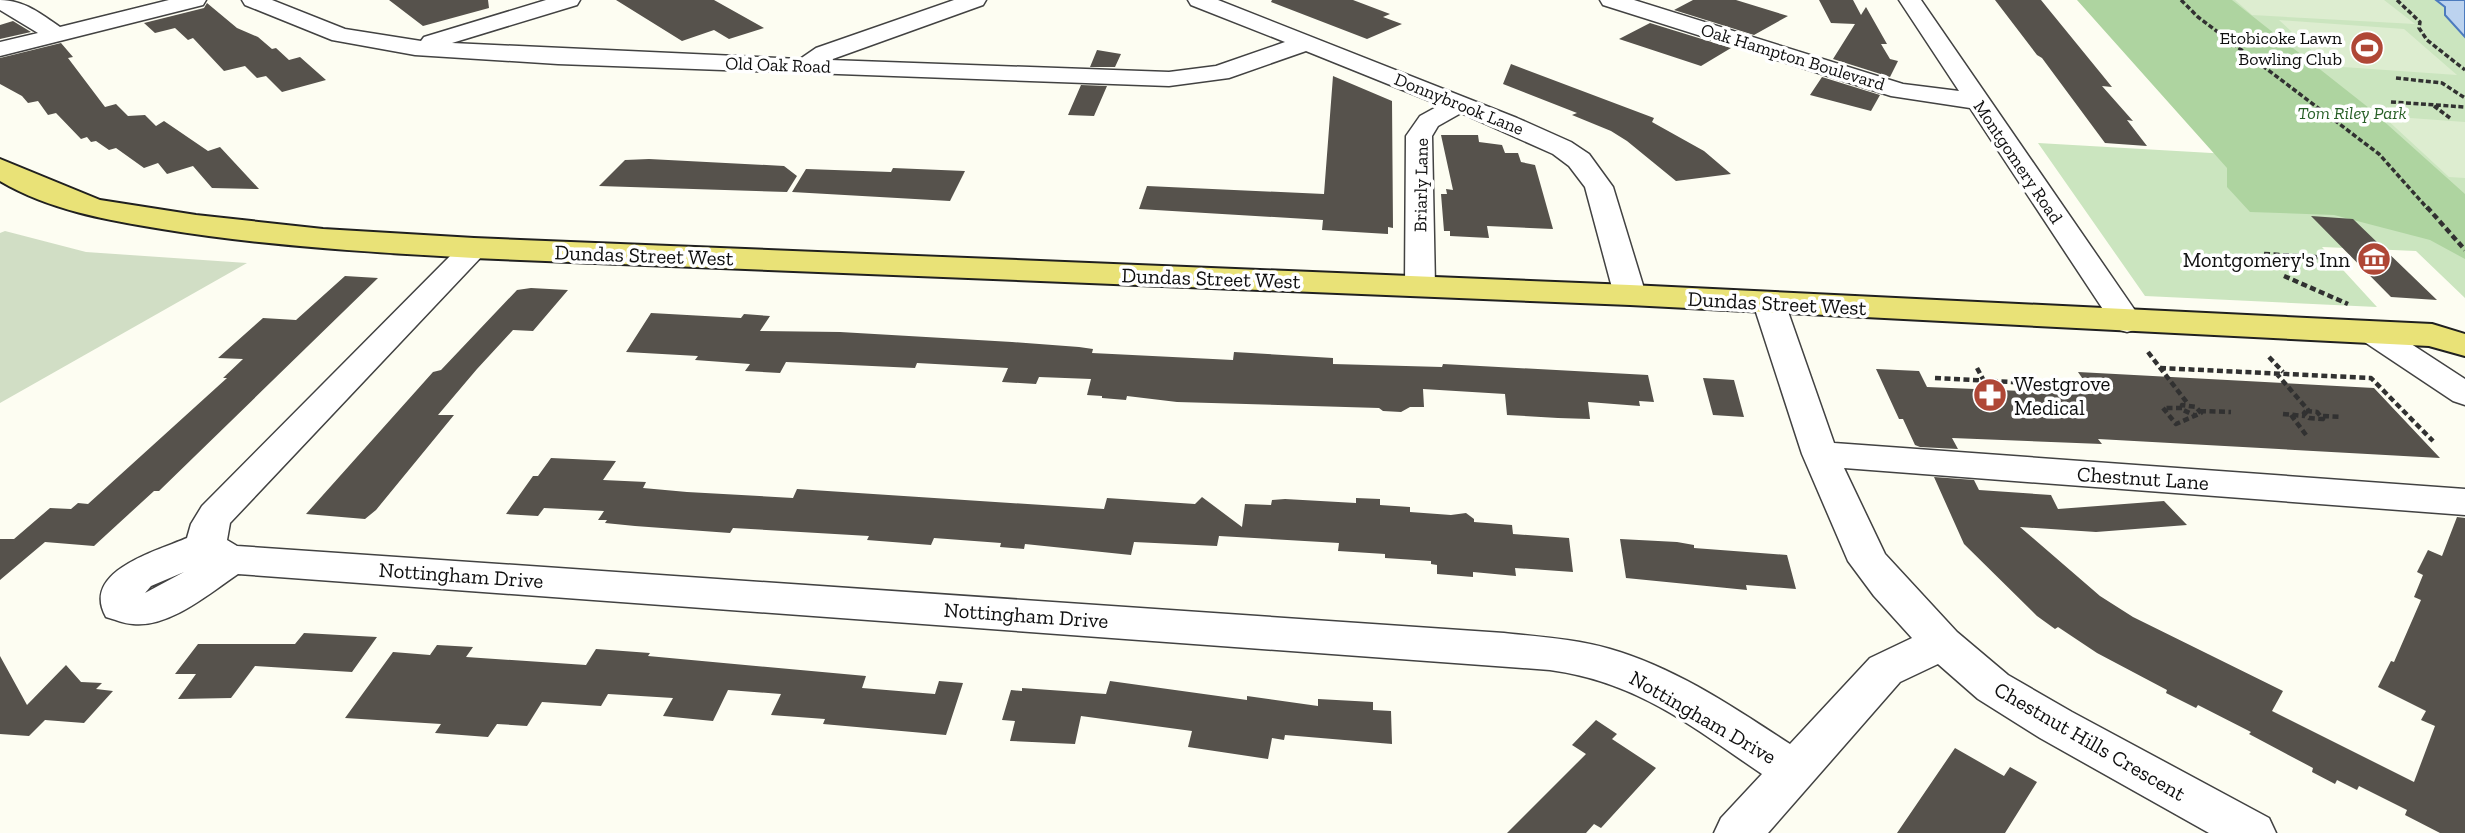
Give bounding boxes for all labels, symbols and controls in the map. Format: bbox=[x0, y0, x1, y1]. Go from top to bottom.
street label: Oak Hampton Boulevard bbox=[1698, 18, 1888, 96]
place label: Etobicoke Lawn Bowling Club bbox=[2219, 27, 2343, 70]
sports icon: Etobicoke Lawn Bowling Club bbox=[2348, 29, 2386, 67]
street label: Old Oak Road bbox=[725, 52, 831, 78]
street label: Donnybrook Lane bbox=[1391, 68, 1527, 140]
street label: Montgomery Road bbox=[1969, 96, 2067, 228]
park label: Tom Riley Park bbox=[2297, 102, 2407, 124]
street label: Briarly Lane bbox=[1409, 138, 1433, 232]
street label: Dundas Street West bbox=[554, 239, 734, 271]
museum icon: Montgomery's Inn bbox=[2355, 240, 2393, 278]
place label: Montgomery's Inn bbox=[2183, 247, 2350, 272]
street label: Dundas Street West bbox=[1121, 262, 1301, 294]
street label: Dundas Street West bbox=[1687, 286, 1867, 320]
place label: Westgrove Medical bbox=[2014, 371, 2111, 420]
pharmacy icon: Westgrove Medical bbox=[1971, 376, 2009, 414]
street label: Chestnut Lane bbox=[2076, 461, 2210, 495]
street label: Nottingham Drive bbox=[378, 557, 544, 593]
street label: Nottingham Drive bbox=[943, 597, 1109, 633]
street label: Nottingham Drive bbox=[1625, 665, 1781, 769]
street label: Chestnut Hills Crescent bbox=[1990, 676, 2190, 806]

